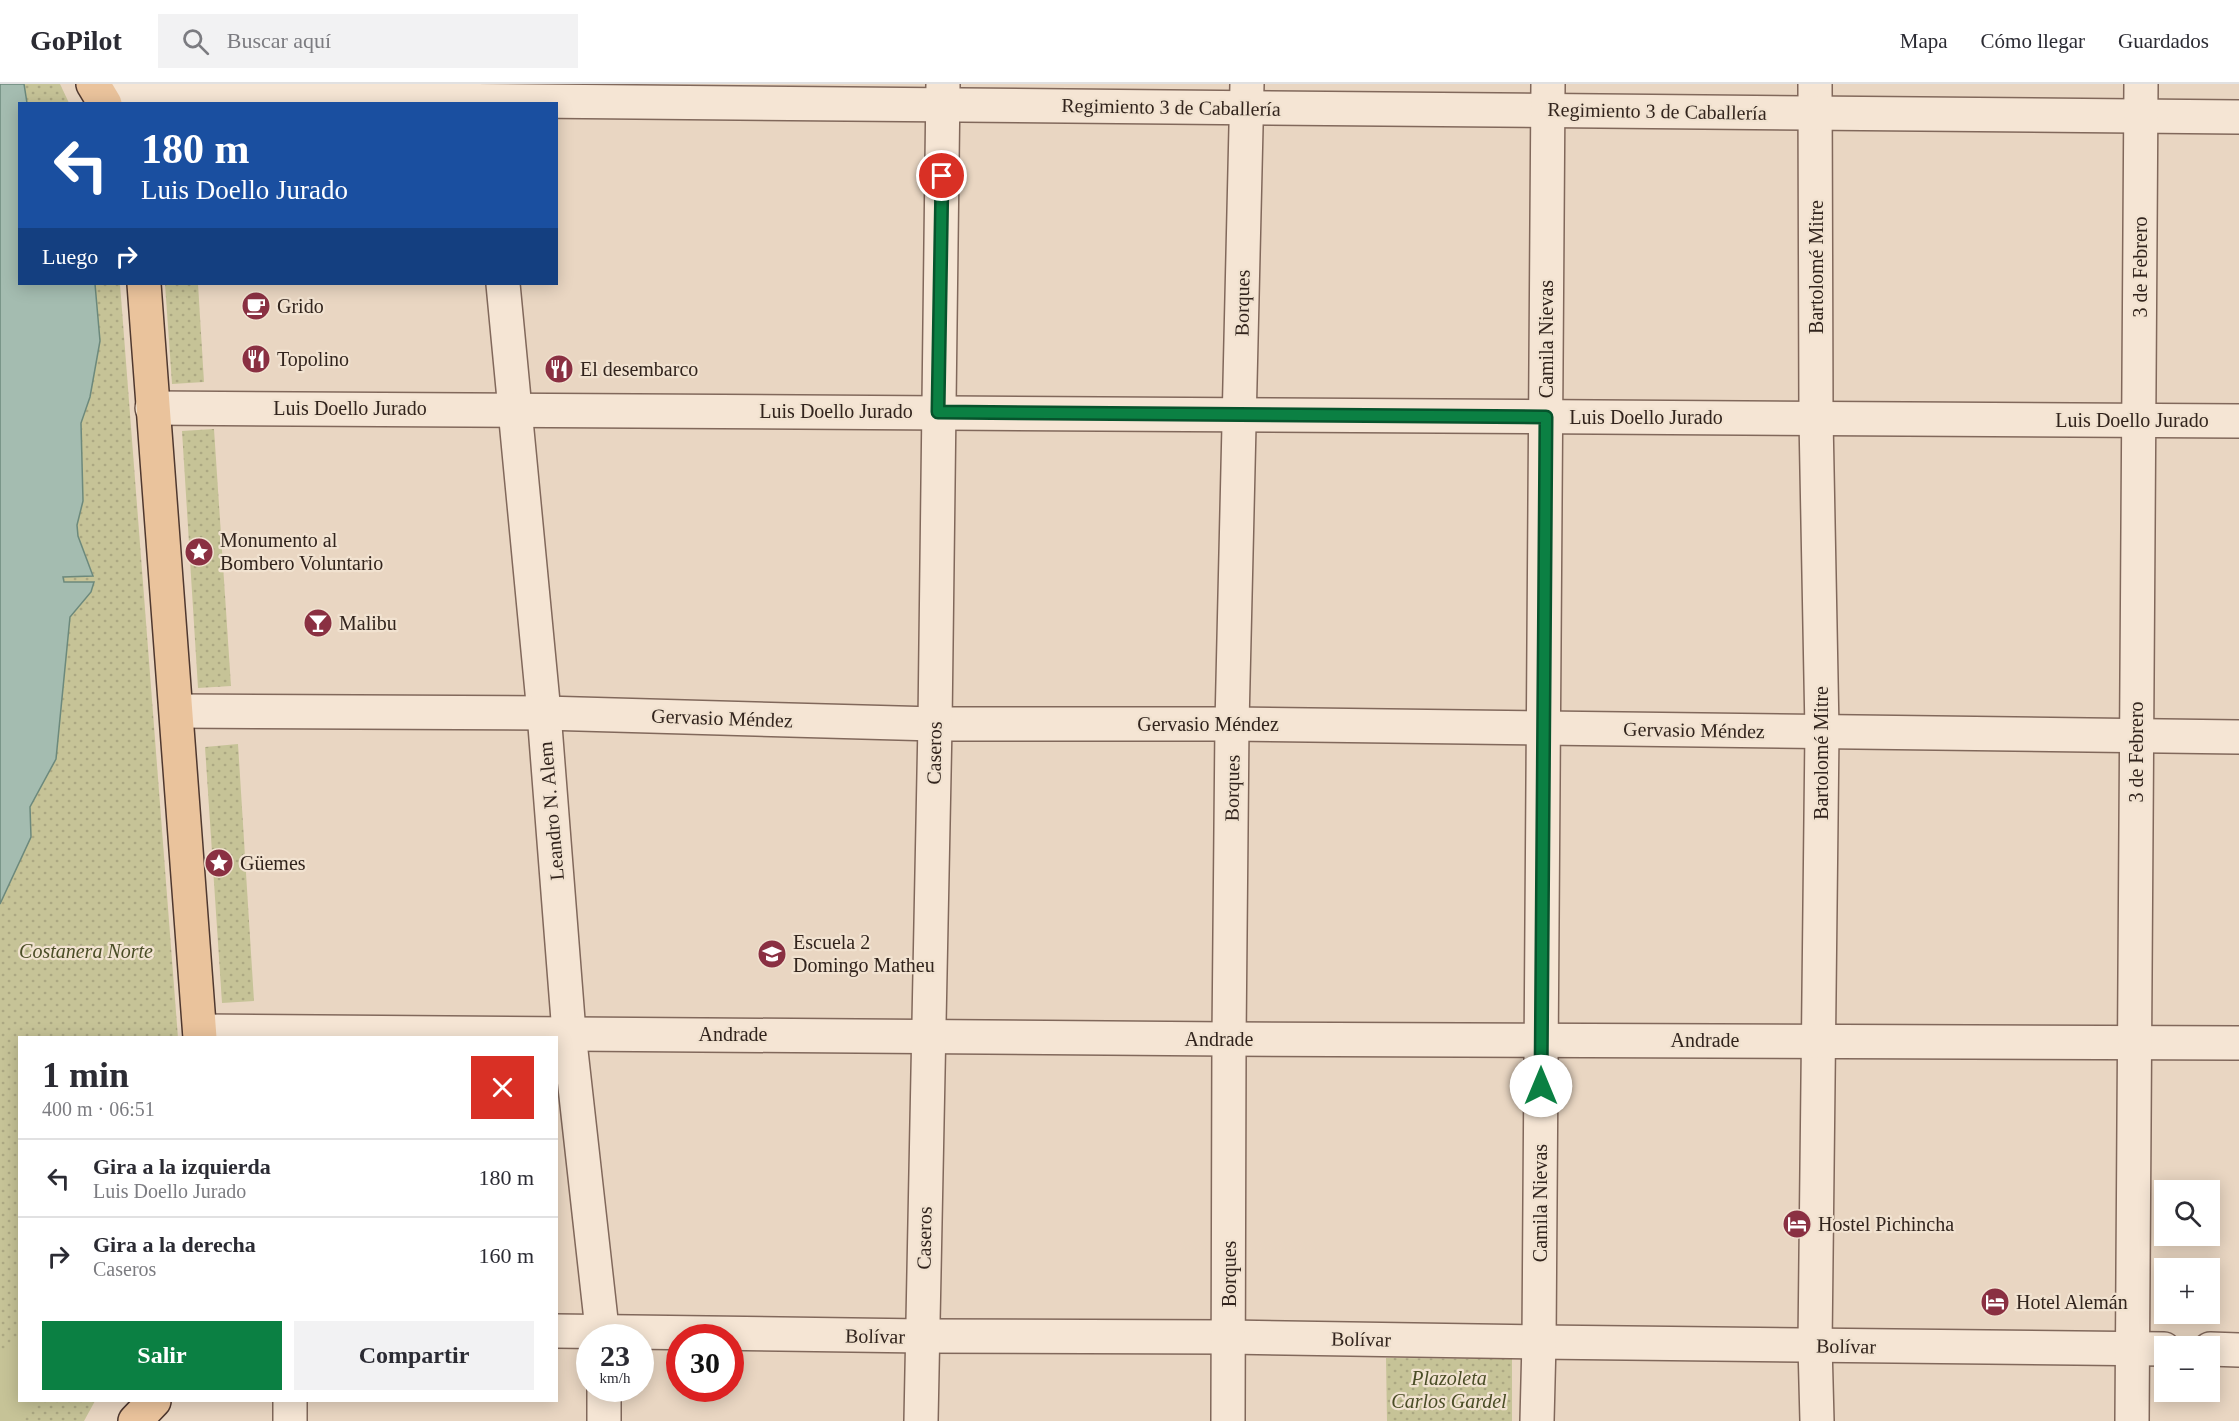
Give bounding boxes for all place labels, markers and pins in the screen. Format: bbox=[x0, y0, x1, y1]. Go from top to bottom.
pin bbox=[916, 150, 967, 201]
cafe icon: Grido bbox=[240, 290, 272, 322]
place label: Grido bbox=[277, 295, 324, 317]
restaurant icon: Topolino bbox=[240, 343, 272, 375]
place label: Topolino bbox=[277, 348, 349, 371]
restaurant icon: El desembarco bbox=[543, 353, 575, 385]
place label: El desembarco bbox=[580, 358, 698, 380]
place label: Monumento al Bombero Voluntario bbox=[220, 529, 383, 574]
place icon: Monumento al Bombero Voluntario bbox=[183, 536, 215, 568]
bar icon: Malibu bbox=[302, 607, 334, 639]
place label: Malibu bbox=[339, 612, 397, 634]
place icon: Güemes bbox=[203, 847, 235, 879]
place label: Güemes bbox=[240, 852, 306, 874]
place label: Escuela 2 Domingo Matheu bbox=[793, 931, 935, 977]
school or university icon: Escuela 2 Domingo Matheu bbox=[756, 938, 788, 970]
hotel icon: Hostel Pichincha bbox=[1781, 1208, 1813, 1240]
place label: Hostel Pichincha bbox=[1818, 1213, 1954, 1235]
hotel icon: Hotel Alemán bbox=[1979, 1286, 2011, 1318]
place label: Hotel Alemán bbox=[2016, 1291, 2128, 1313]

